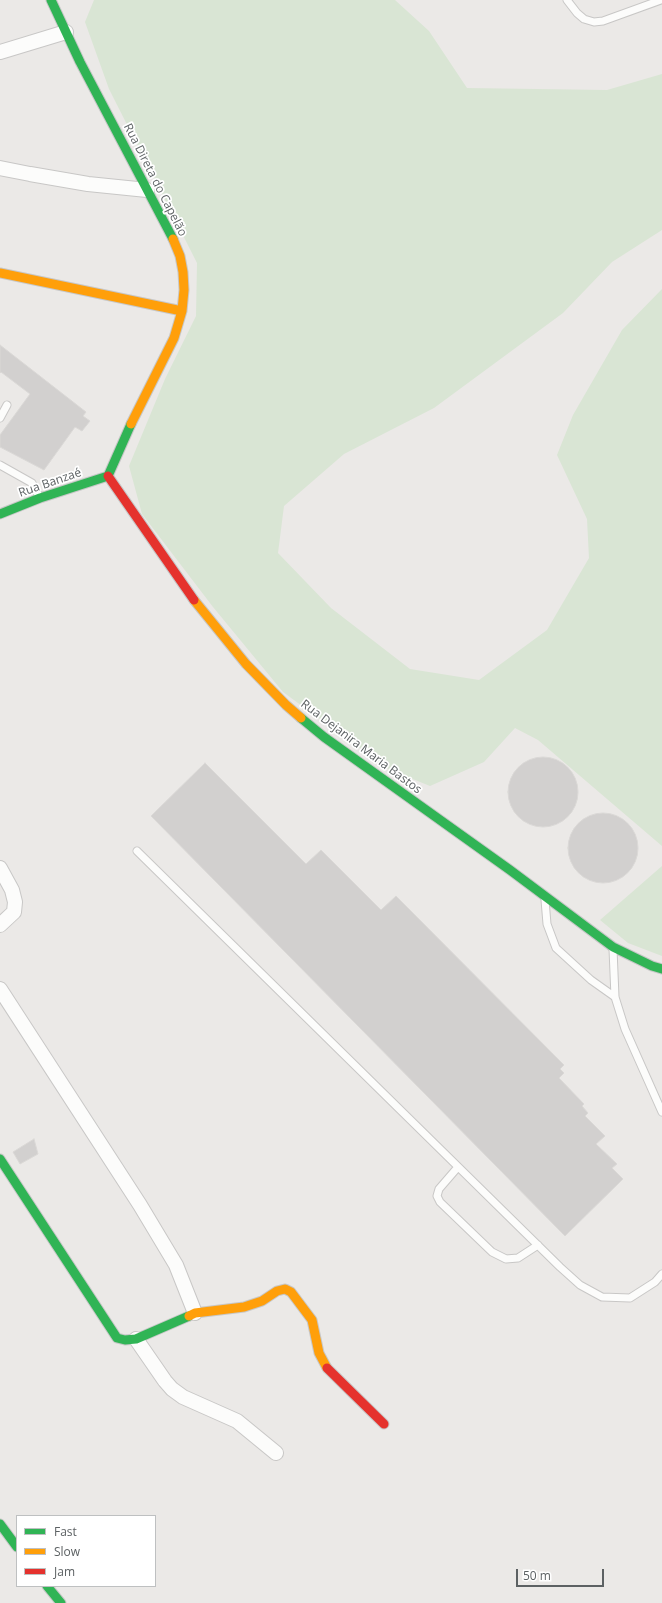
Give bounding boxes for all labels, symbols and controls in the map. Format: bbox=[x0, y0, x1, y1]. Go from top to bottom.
street label: Rua Direta do Capelão bbox=[120, 121, 190, 239]
street label: Rua Banzaé bbox=[17, 466, 83, 500]
street label: Rua Dejanira Maria Bastos bbox=[298, 697, 424, 797]
legend bbox=[16, 1515, 156, 1587]
text: Fast bbox=[54, 1523, 77, 1540]
text: Slow bbox=[54, 1543, 80, 1560]
scale bar bbox=[518, 1561, 606, 1587]
text: Jam bbox=[54, 1563, 75, 1580]
text: 50 m bbox=[523, 1567, 551, 1584]

